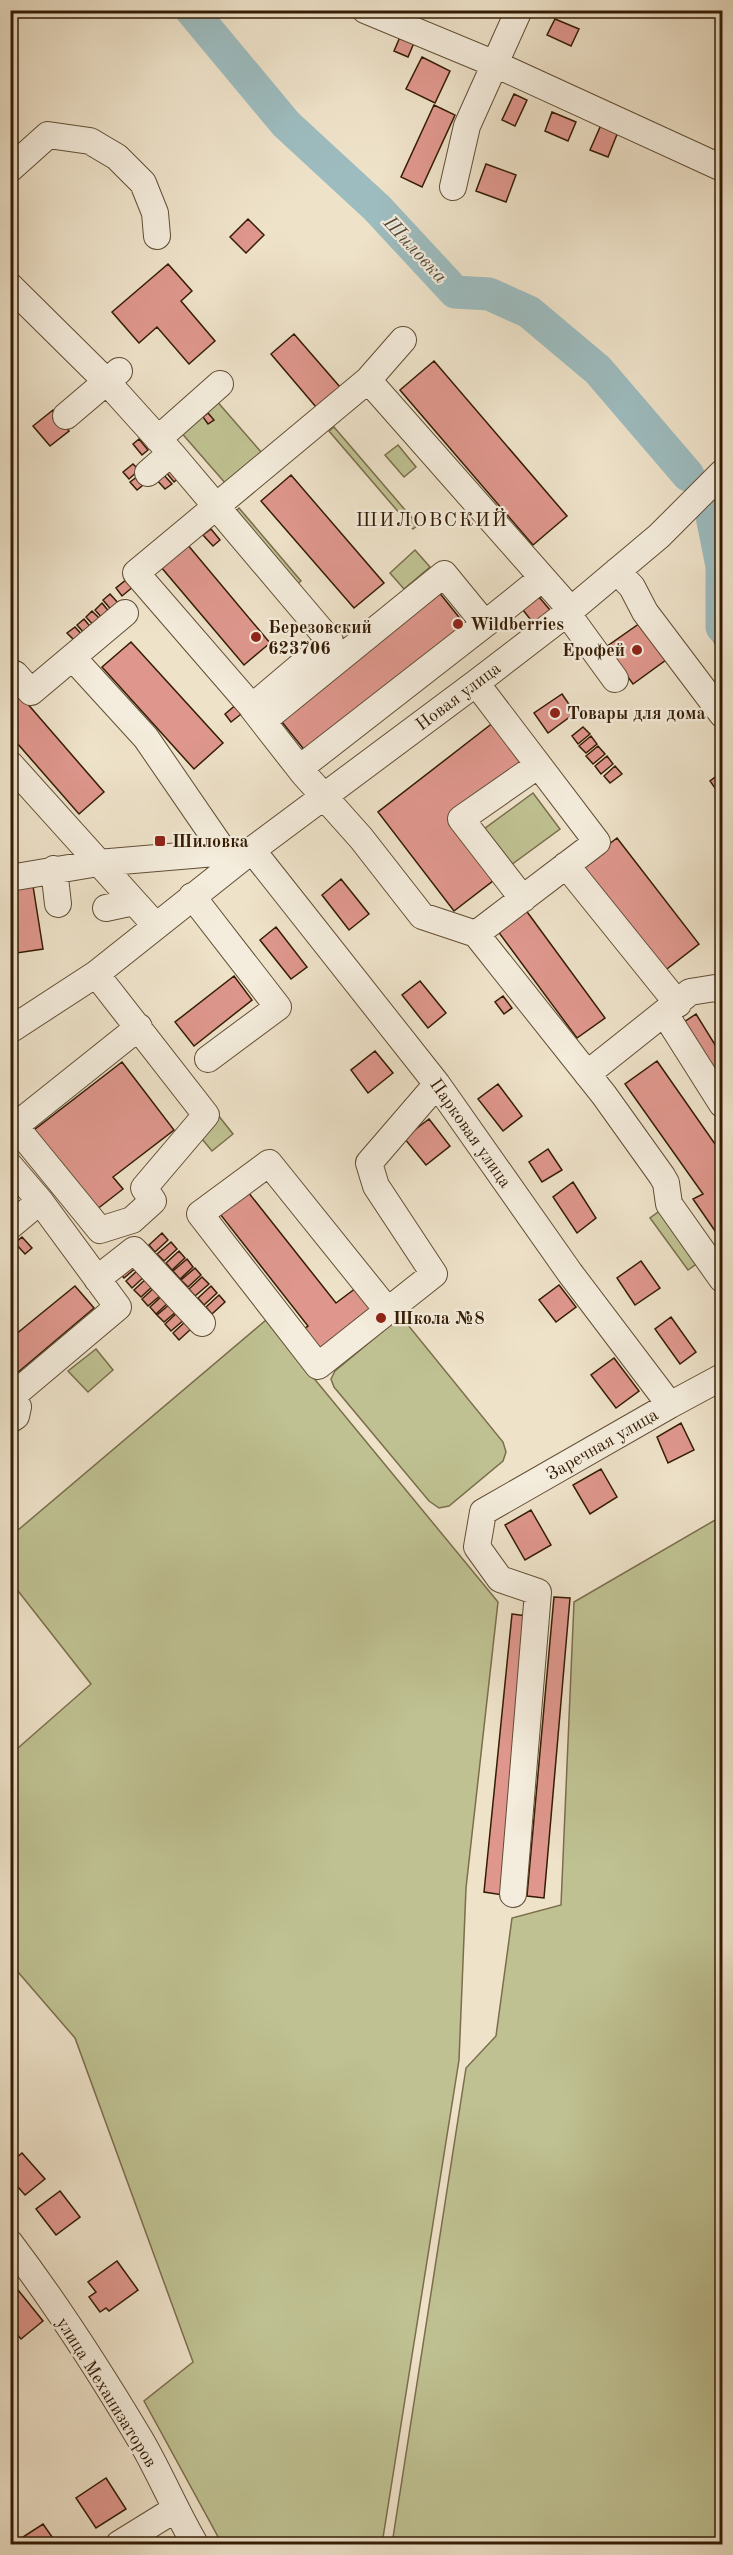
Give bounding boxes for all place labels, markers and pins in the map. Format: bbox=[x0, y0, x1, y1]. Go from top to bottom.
place label: Wildberries bbox=[470, 616, 564, 634]
marker: Wildberries bbox=[451, 617, 465, 631]
place label: Березовский 623706 bbox=[268, 619, 372, 658]
marker: Березовский 623706 bbox=[249, 630, 263, 644]
place label: Ерофей bbox=[562, 642, 625, 661]
marker: Ерофей bbox=[630, 643, 644, 657]
place label: Товары для дома bbox=[567, 705, 706, 723]
marker: Товары для дома bbox=[548, 706, 562, 720]
place label: Шиловка bbox=[172, 833, 249, 851]
marker: Шиловка bbox=[153, 834, 167, 848]
place label: Школа №8 bbox=[393, 1310, 485, 1328]
marker: Школа №8 bbox=[374, 1311, 388, 1325]

